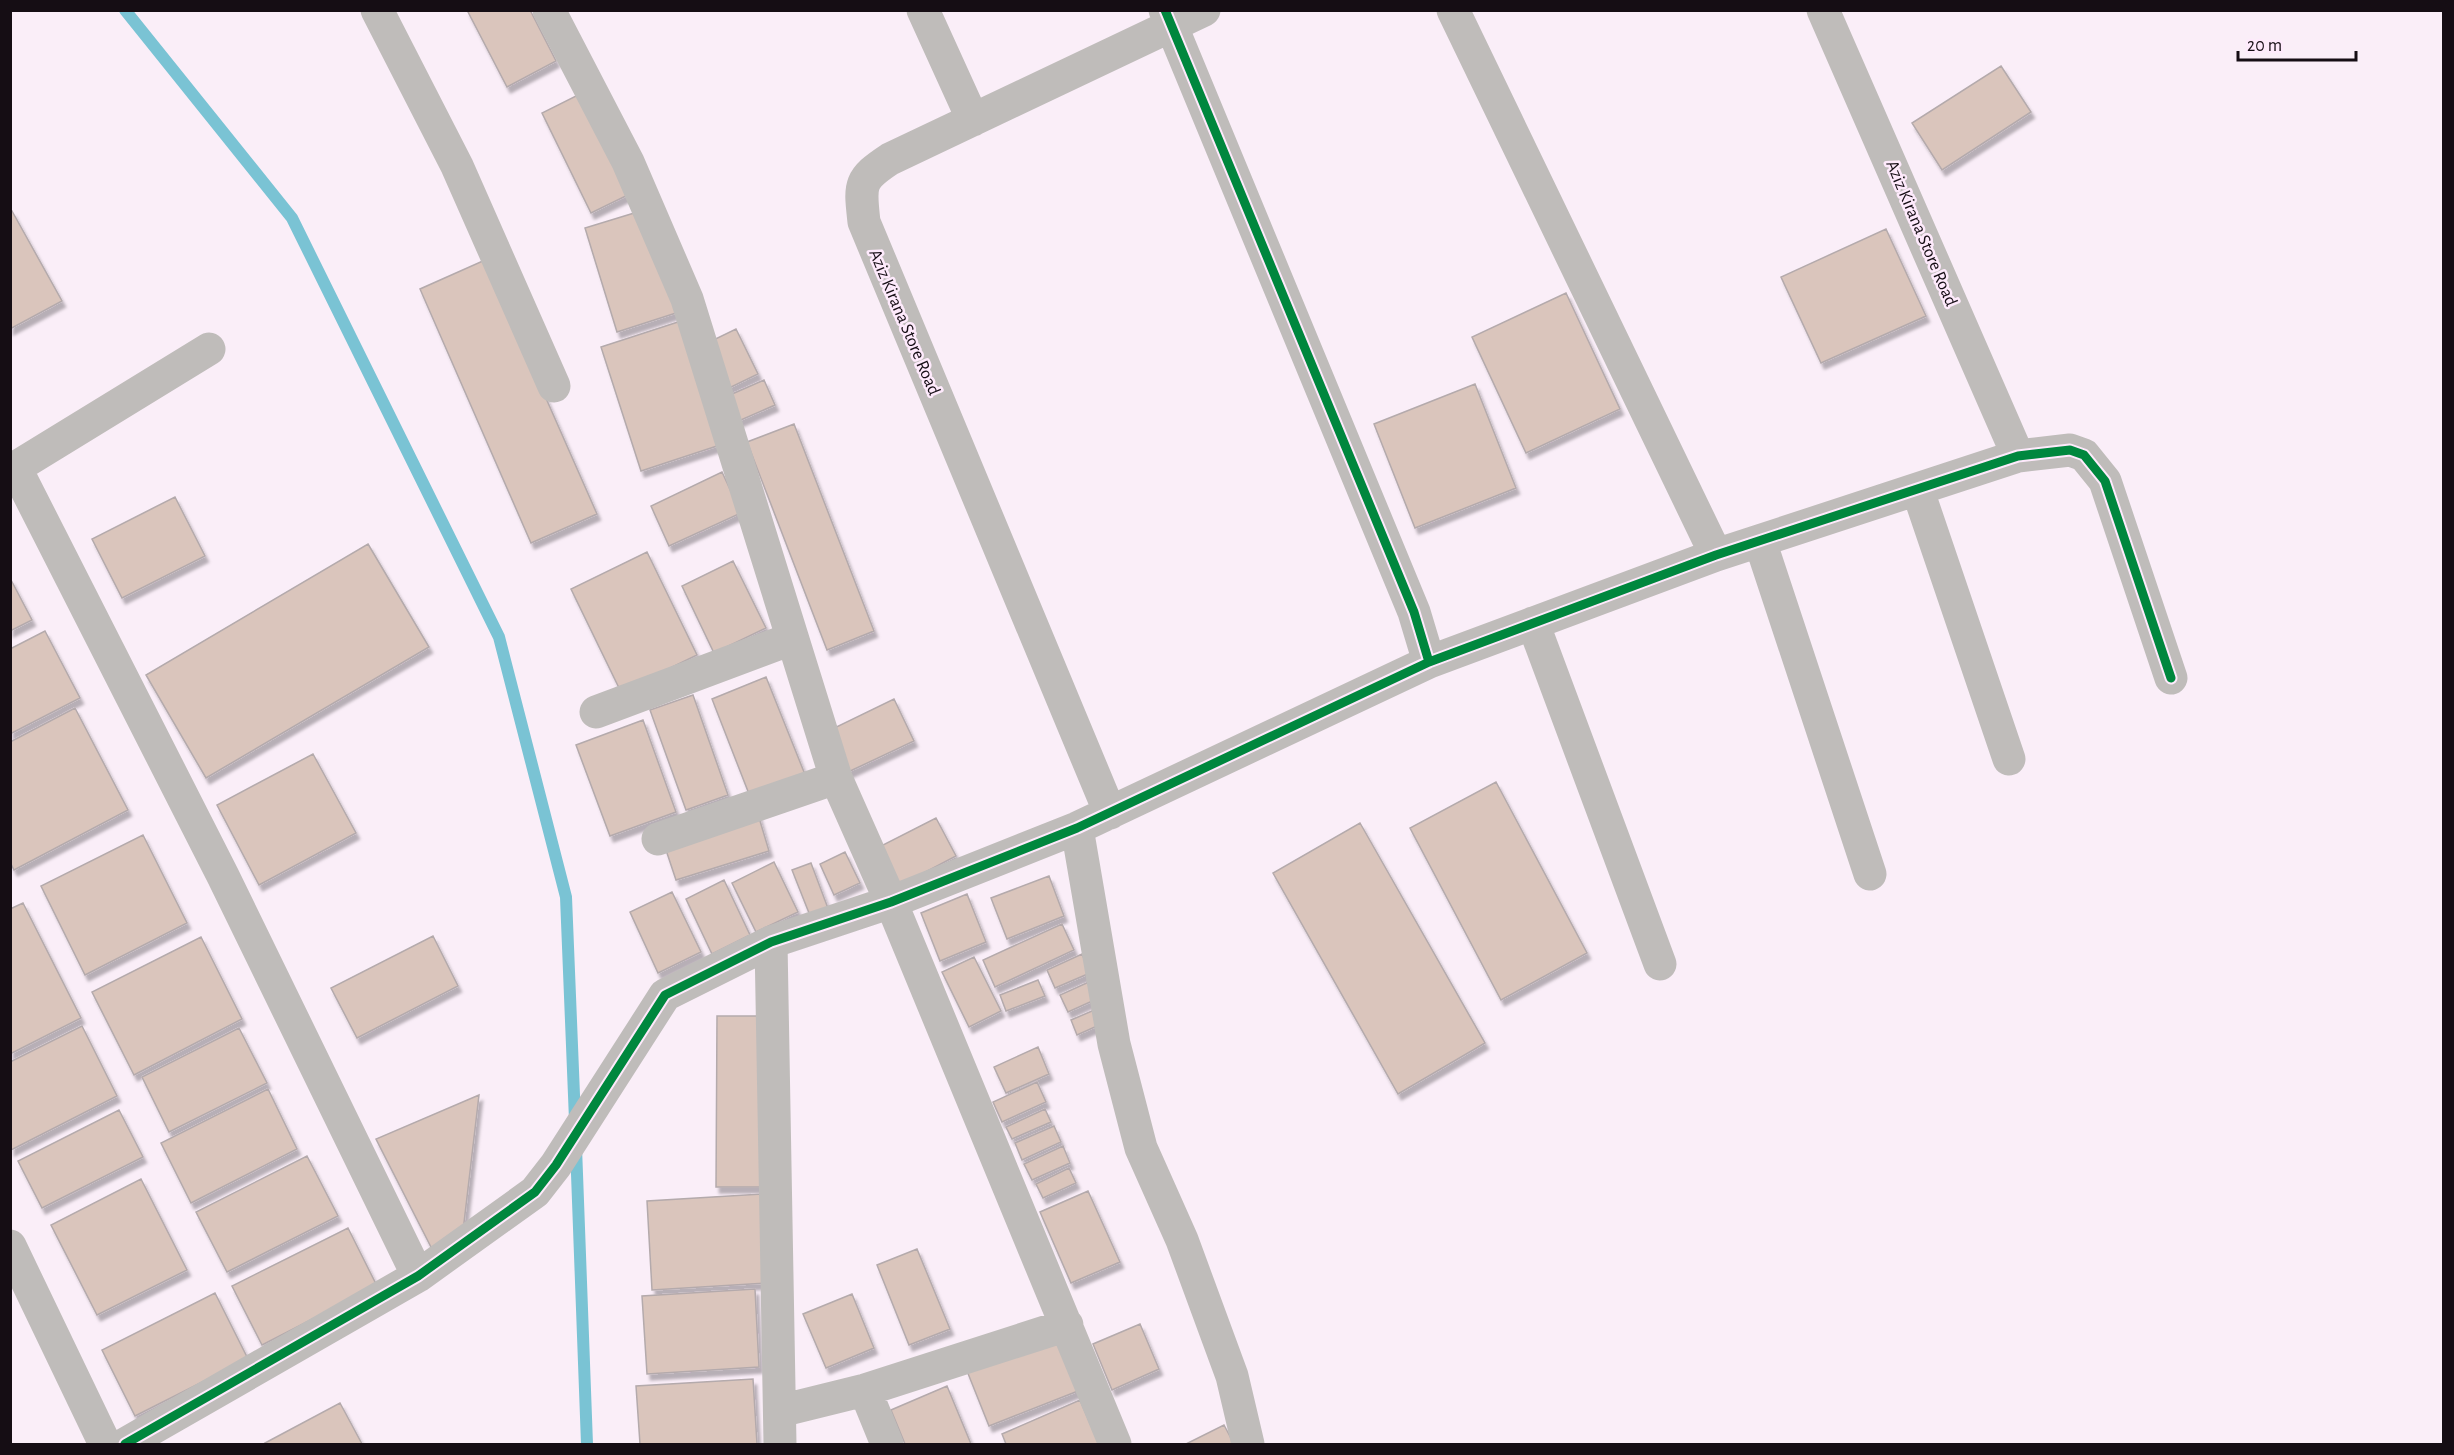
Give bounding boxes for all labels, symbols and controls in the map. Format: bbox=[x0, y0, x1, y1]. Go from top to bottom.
scale bar bbox=[2238, 24, 2356, 62]
text: 20 m bbox=[2247, 37, 2282, 55]
street label: Aziz Kirana Store Road bbox=[1882, 158, 1960, 309]
street label: Aziz Kirana Store Road bbox=[865, 247, 943, 398]

